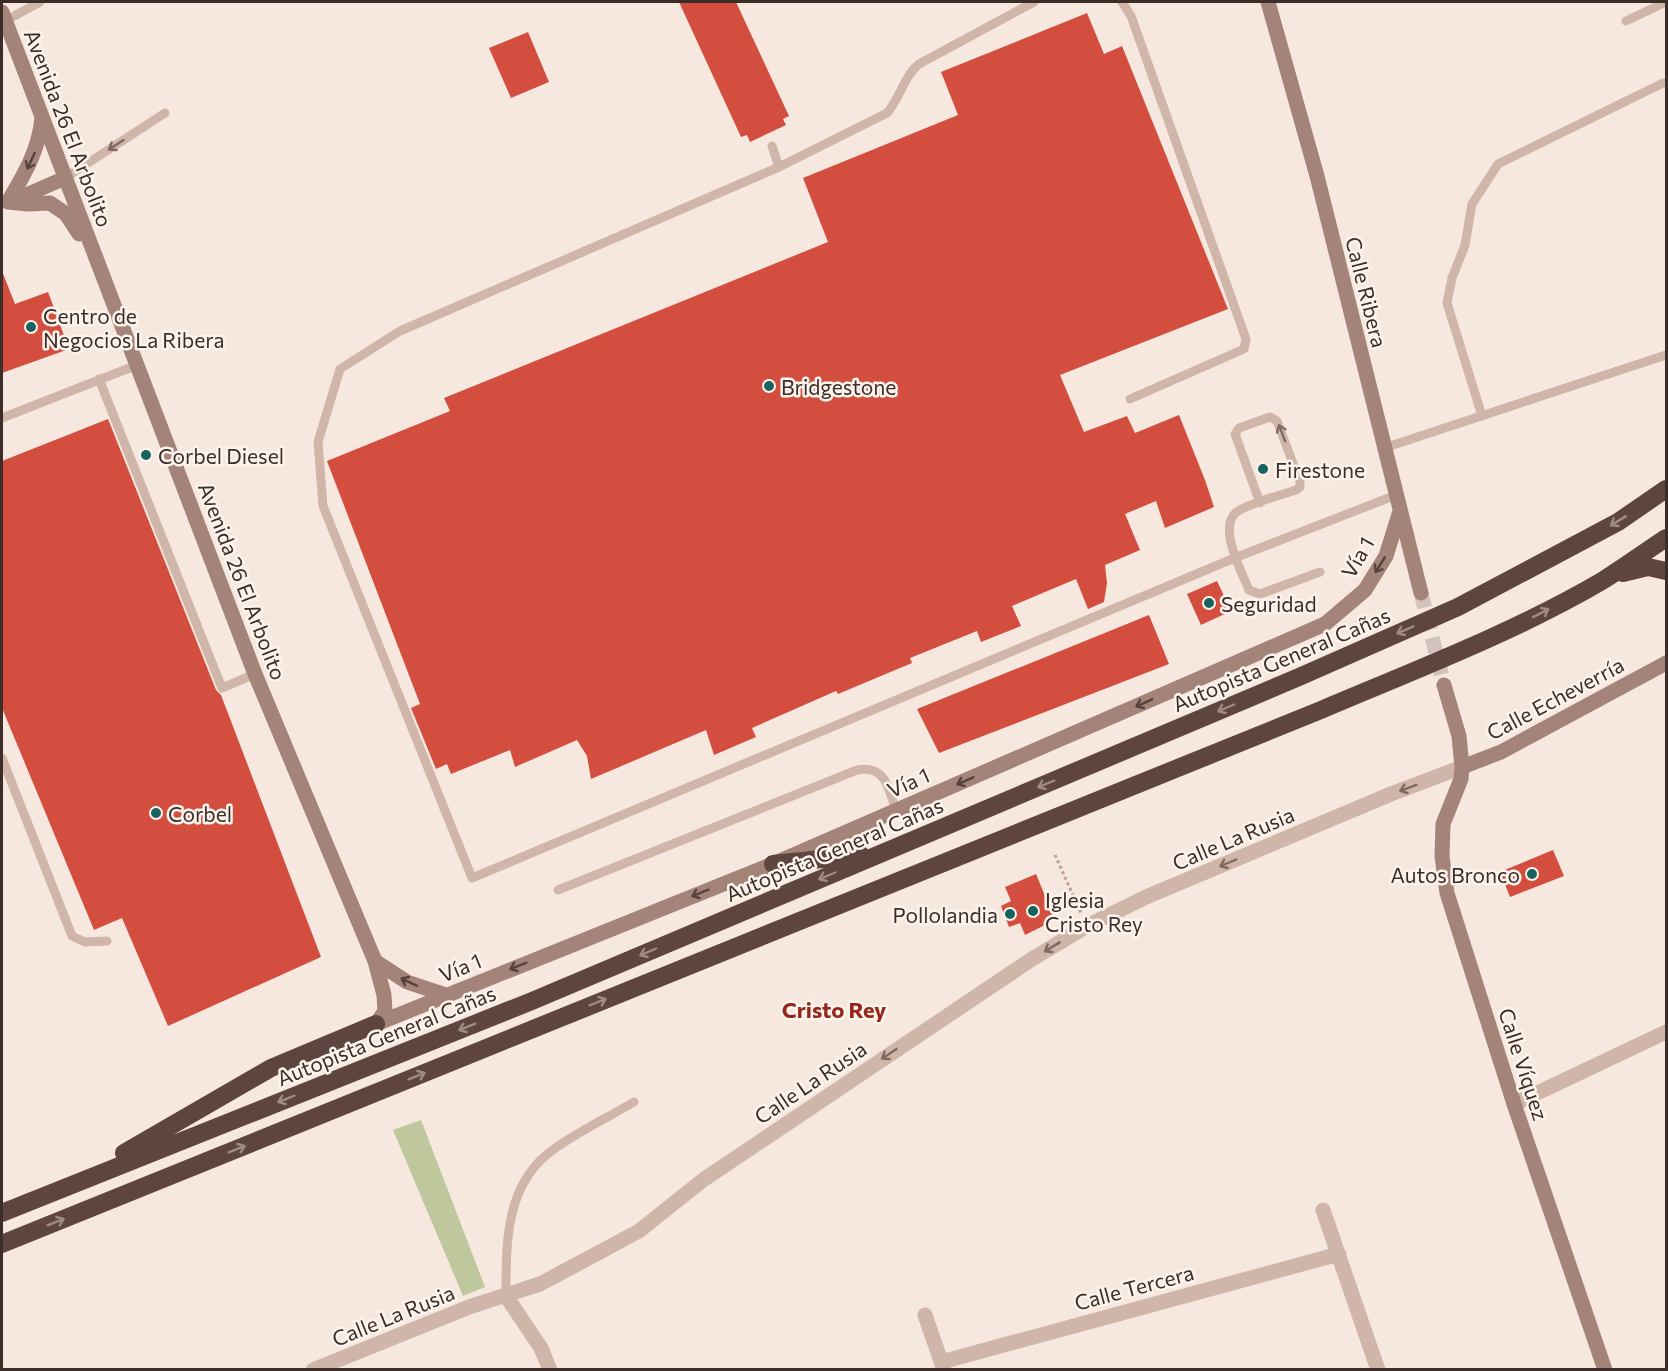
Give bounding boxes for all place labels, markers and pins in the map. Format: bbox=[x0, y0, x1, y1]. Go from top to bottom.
place label: Centro de Negocios La Ribera bbox=[43, 303, 224, 352]
marker: Centro de Negocios La Ribera bbox=[24, 320, 38, 334]
place label: Bridgestone bbox=[781, 374, 896, 399]
marker: Bridgestone bbox=[762, 379, 776, 393]
place label: Corbel Diesel bbox=[158, 443, 284, 468]
marker: Corbel Diesel bbox=[139, 448, 153, 462]
place label: Firestone bbox=[1275, 457, 1365, 482]
marker: Firestone bbox=[1256, 462, 1270, 476]
place label: Seguridad bbox=[1221, 591, 1317, 616]
marker: Seguridad bbox=[1202, 596, 1216, 610]
place label: Corbel bbox=[168, 801, 232, 826]
marker: Corbel bbox=[149, 806, 163, 820]
place label: Autos Bronco bbox=[1391, 862, 1520, 887]
marker: Autos Bronco bbox=[1525, 867, 1539, 881]
place label: Iglesia Cristo Rey bbox=[1045, 887, 1143, 936]
place label: Pollolandia bbox=[893, 902, 998, 927]
marker: Iglesia Cristo Rey bbox=[1026, 904, 1040, 918]
marker: Pollolandia bbox=[1003, 907, 1017, 921]

